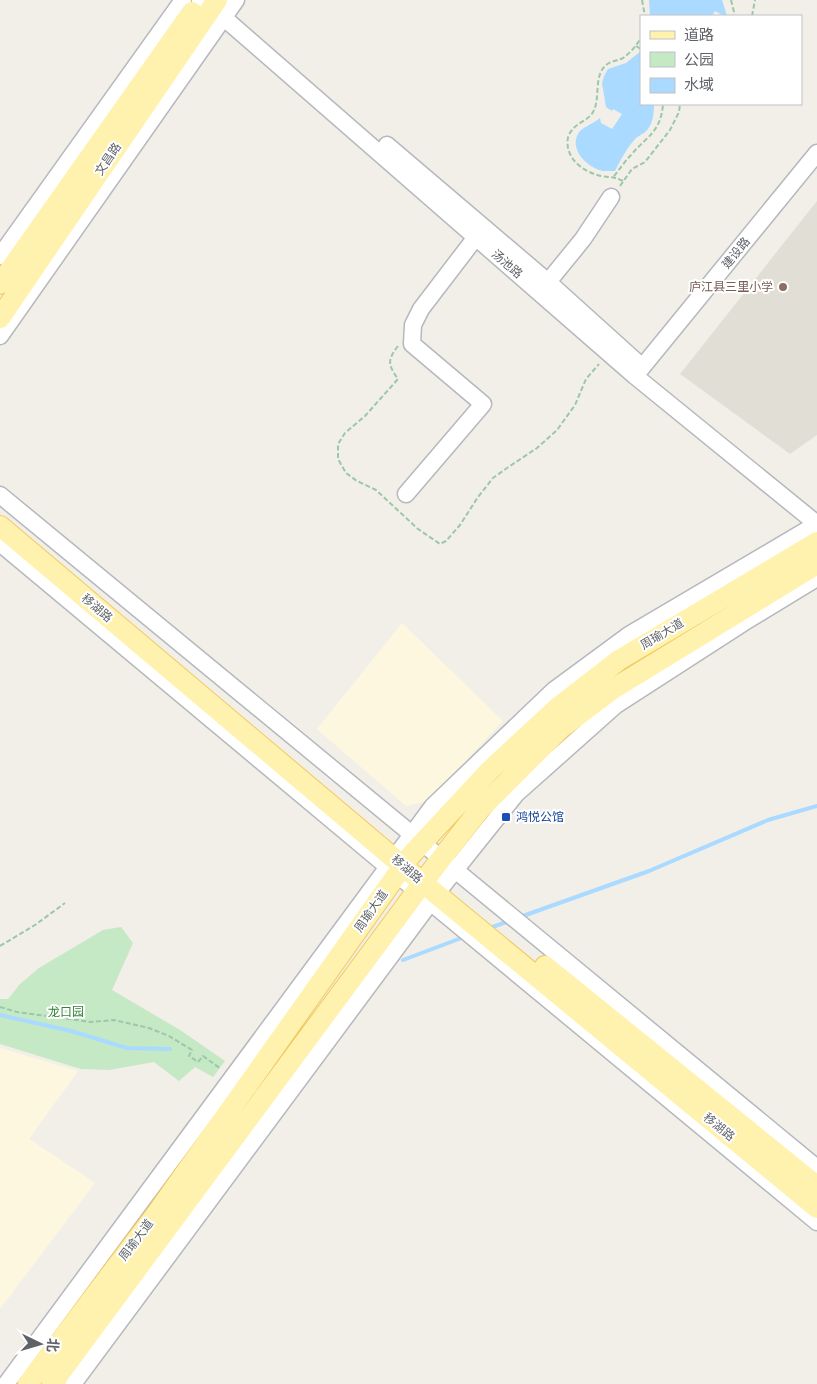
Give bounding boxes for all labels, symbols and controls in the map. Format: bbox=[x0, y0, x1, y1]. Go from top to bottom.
legend bbox=[640, 15, 802, 105]
text: 道路 bbox=[684, 24, 714, 45]
text: 公园 bbox=[684, 49, 714, 70]
text: 水域 bbox=[684, 74, 714, 95]
street label: 文昌路 bbox=[91, 140, 125, 178]
street label: 建设路 bbox=[718, 234, 754, 272]
street label: 汤池路 bbox=[488, 246, 526, 282]
place label: 庐江县三里小学 bbox=[689, 279, 773, 295]
marker: 庐江县三里小学 bbox=[777, 281, 789, 293]
street label: 移湖路 bbox=[78, 590, 116, 626]
street label: 周瑜大道 bbox=[637, 615, 687, 653]
place label: 鸿悦公馆 bbox=[516, 809, 564, 825]
marker: 鸿悦公馆 bbox=[500, 811, 512, 823]
street label: 移湖路 bbox=[388, 851, 426, 887]
street label: 周瑜大道 bbox=[351, 887, 391, 935]
park label: 龙口园 bbox=[48, 1004, 84, 1020]
street label: 移湖路 bbox=[700, 1109, 738, 1145]
street label: 周瑜大道 bbox=[115, 1216, 157, 1264]
north arrow bbox=[15, 1319, 65, 1369]
text: 北 bbox=[43, 1337, 63, 1353]

